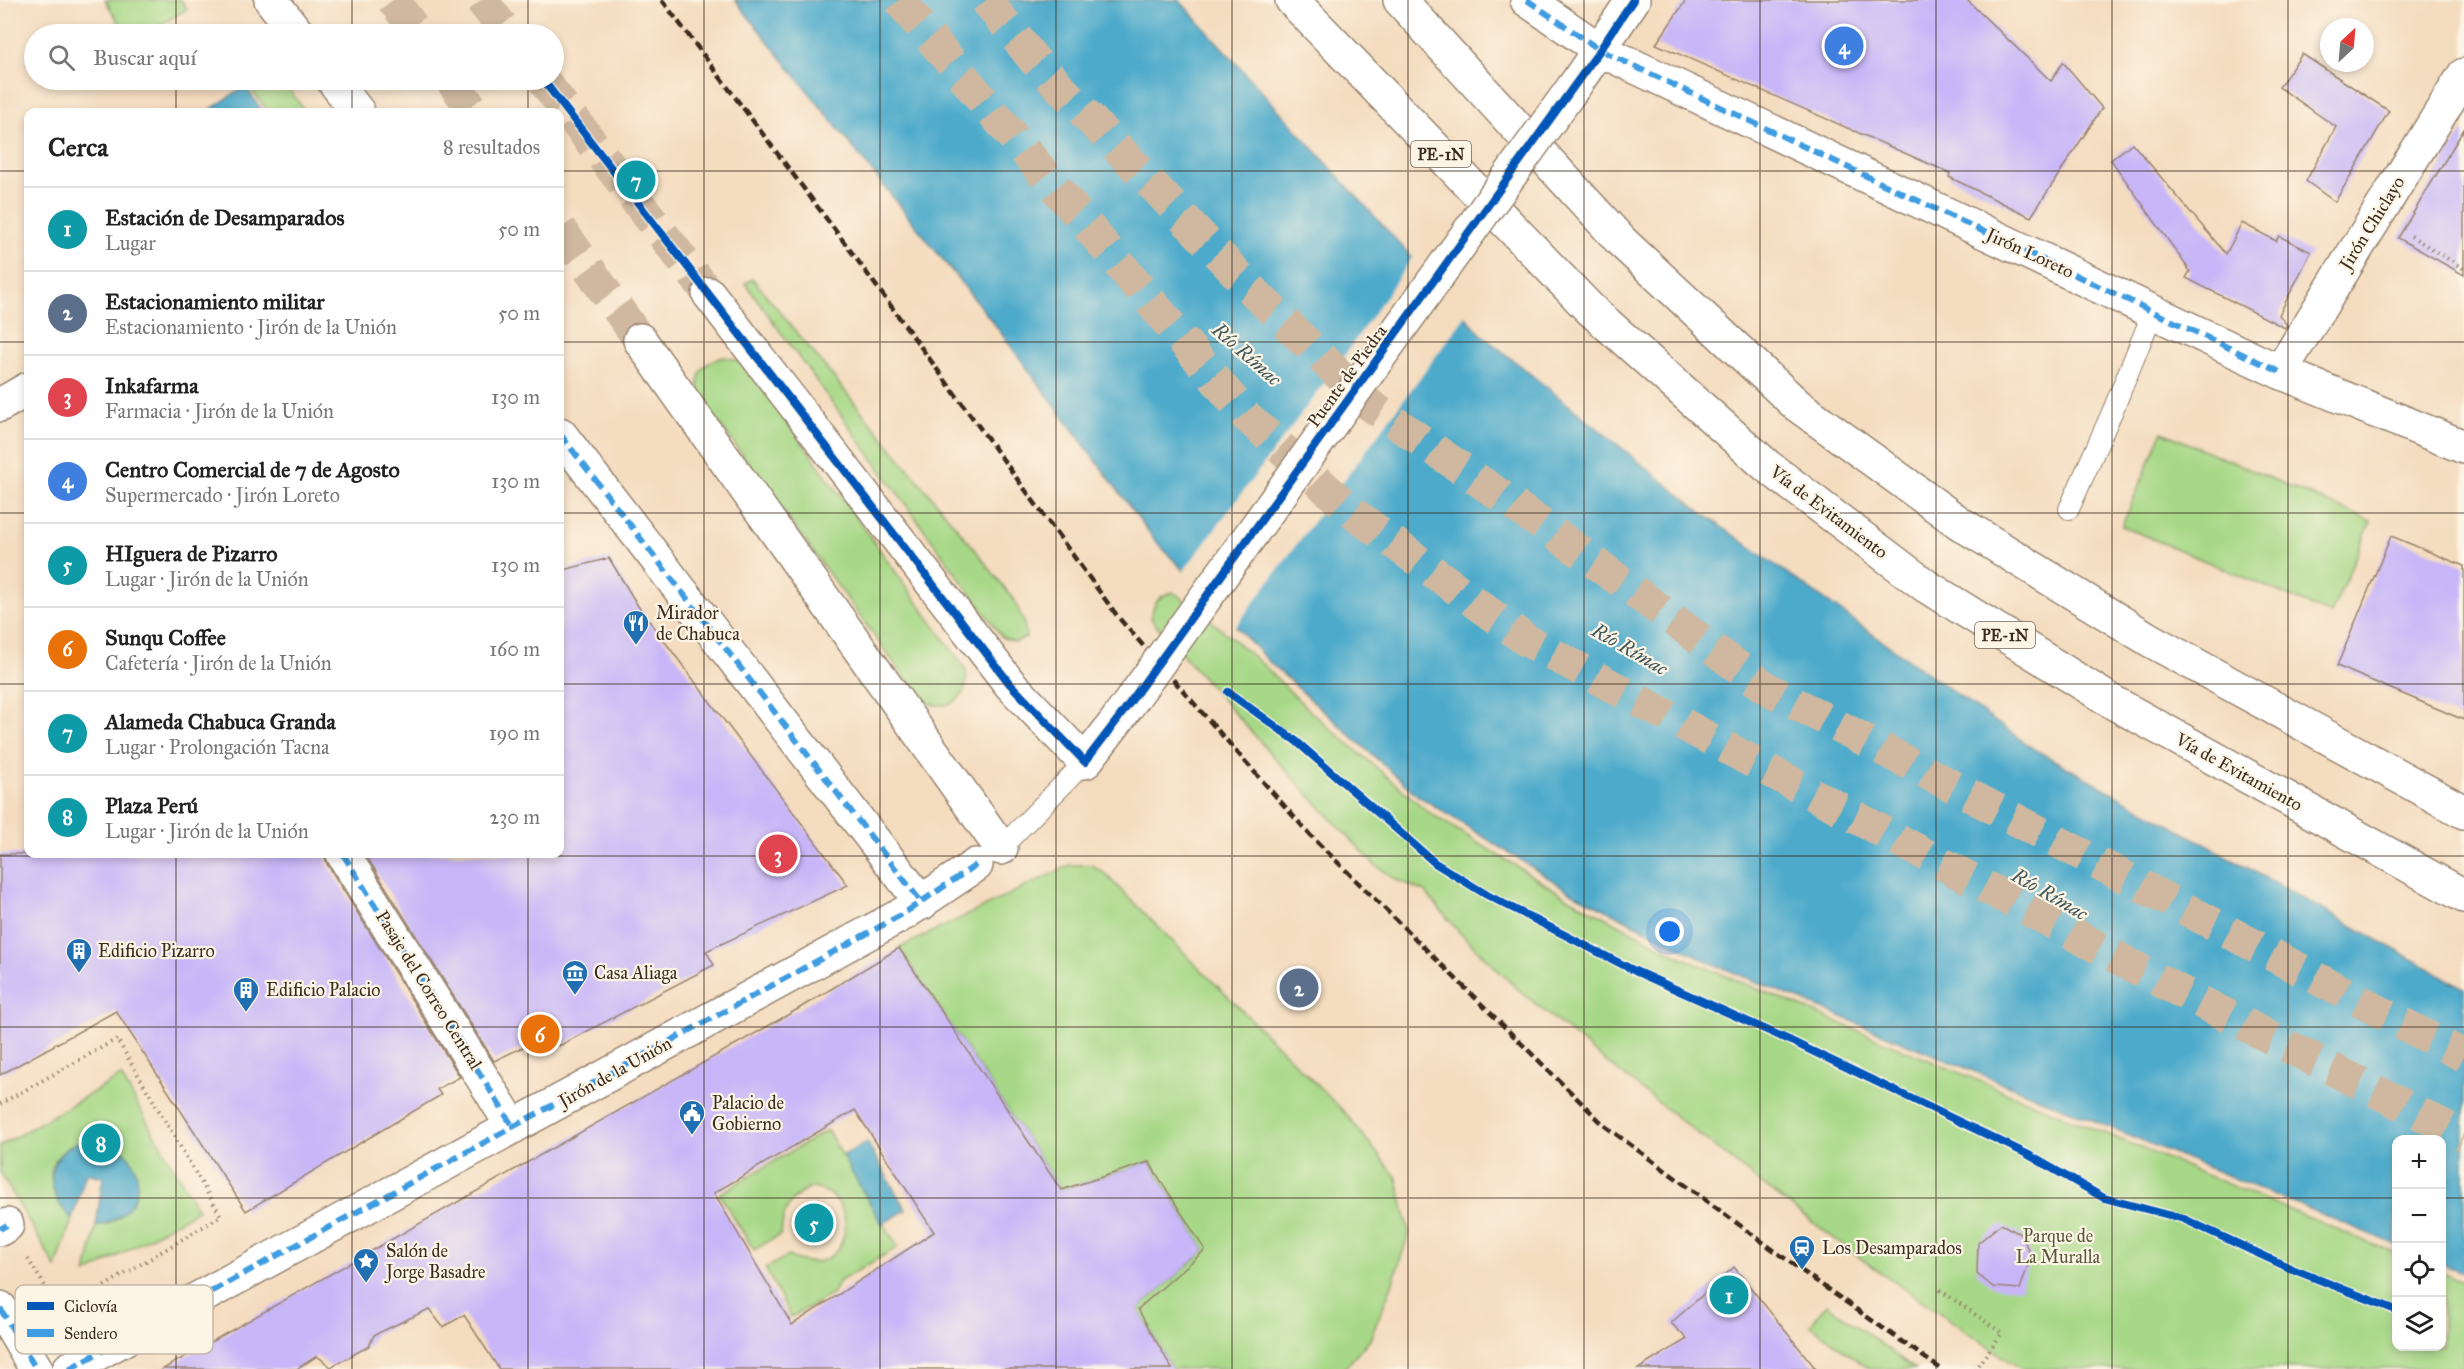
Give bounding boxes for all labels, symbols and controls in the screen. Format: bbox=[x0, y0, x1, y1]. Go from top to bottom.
north arrow bbox=[2320, 18, 2374, 72]
search box bbox=[24, 24, 564, 90]
pin: 4 bbox=[1824, 24, 1864, 68]
icon: search bbox=[45, 41, 78, 74]
text: Buscar aquí bbox=[93, 44, 196, 71]
text: Cerca bbox=[48, 131, 108, 163]
text: 8 resultados bbox=[443, 135, 540, 159]
road number: PE-1N bbox=[1411, 141, 1471, 167]
pin: 7 bbox=[616, 158, 656, 202]
street label: Jirón Chiclayo bbox=[2333, 172, 2410, 276]
text: Estación de Desamparados bbox=[105, 204, 344, 231]
text: 1 bbox=[64, 217, 71, 241]
text: 50 m bbox=[498, 217, 540, 241]
street label: Jirón Loreto bbox=[1981, 222, 2077, 284]
text: Lugar bbox=[105, 231, 156, 255]
text: Estacionamiento militar bbox=[105, 288, 324, 315]
text: 2 bbox=[63, 301, 72, 325]
text: 50 m bbox=[498, 301, 540, 325]
text: Estacionamiento · Jirón de la Unión bbox=[105, 315, 397, 339]
water label: Río Rímac bbox=[1207, 317, 1287, 391]
street label: Puente de Piedra bbox=[1302, 320, 1392, 432]
text: Inkafarma bbox=[105, 372, 199, 399]
text: 3 bbox=[64, 385, 72, 409]
text: 130 m bbox=[491, 385, 540, 409]
text: Farmacia · Jirón de la Unión bbox=[105, 399, 334, 423]
text: Centro Comercial de 7 de Agosto bbox=[105, 456, 400, 483]
street label: Vía de Evitamiento bbox=[1765, 460, 1892, 563]
text: 4 bbox=[62, 469, 73, 493]
text: 130 m bbox=[491, 469, 540, 493]
text: Supermercado · Jirón Loreto bbox=[105, 483, 340, 507]
text: HIguera de Pizarro bbox=[105, 540, 278, 567]
text: 5 bbox=[63, 553, 72, 577]
text: 130 m bbox=[491, 553, 540, 577]
text: Lugar · Jirón de la Unión bbox=[105, 567, 308, 591]
place label: Mirador de Chabuca bbox=[656, 602, 740, 645]
restaurant icon: Mirador de Chabuca bbox=[621, 608, 651, 646]
water label: Río Rímac bbox=[1587, 617, 1673, 681]
road number: PE-1N bbox=[1975, 622, 2035, 648]
text: Sunqu Coffee bbox=[105, 624, 226, 651]
text: 6 bbox=[62, 637, 73, 661]
text: 160 m bbox=[489, 637, 540, 661]
text: Cafetería · Jirón de la Unión bbox=[105, 651, 332, 675]
text: Alameda Chabuca Granda bbox=[105, 708, 336, 735]
text: 7 bbox=[62, 721, 73, 745]
text: 190 m bbox=[489, 721, 540, 745]
street label: Vía de Evitamiento bbox=[2171, 728, 2306, 816]
text: Lugar · Prolongación Tacna bbox=[105, 735, 330, 759]
text: Plaza Perú bbox=[105, 792, 198, 819]
text: 8 bbox=[62, 805, 73, 829]
text: 230 m bbox=[489, 805, 540, 829]
text: Lugar · Jirón de la Unión bbox=[105, 819, 308, 843]
pin: 3 bbox=[758, 832, 798, 876]
water label: Río Rímac bbox=[2007, 862, 2093, 926]
street label: Pasaje del Correo Central bbox=[371, 906, 487, 1074]
your location bbox=[1655, 917, 1684, 946]
building icon: Edificio Pizarro bbox=[64, 936, 94, 974]
place label: Edificio Pizarro bbox=[98, 940, 215, 962]
museum icon: Casa Aliaga bbox=[560, 958, 590, 996]
place label: Casa Aliaga bbox=[594, 962, 678, 985]
pin: 2 bbox=[1280, 966, 1318, 1010]
building icon: Edificio Palacio bbox=[231, 975, 261, 1013]
place label: Edificio Palacio bbox=[266, 979, 381, 1001]
pin: 6 bbox=[520, 1012, 560, 1056]
street label: Jirón de la Unión bbox=[553, 1032, 676, 1114]
place label: Palacio de Gobierno bbox=[712, 1092, 784, 1135]
public building icon: Palacio de Gobierno bbox=[677, 1098, 707, 1136]
pin: 8 bbox=[82, 1120, 120, 1166]
map controls bbox=[2392, 1135, 2446, 1351]
button: + bbox=[2392, 1135, 2446, 1189]
button: − bbox=[2392, 1189, 2446, 1243]
pin: 5 bbox=[794, 1200, 834, 1246]
park label: Parque de La Muralla bbox=[2016, 1225, 2101, 1268]
station icon: Los Desamparados bbox=[1787, 1233, 1817, 1271]
place label: Los Desamparados bbox=[1822, 1237, 1962, 1259]
place label: Salón de Jorge Basadre bbox=[384, 1240, 485, 1284]
button: locate bbox=[2392, 1243, 2446, 1297]
place icon: Salón de Jorge Basadre bbox=[351, 1246, 381, 1284]
pin: 1 bbox=[1710, 1272, 1748, 1318]
legend bbox=[15, 1285, 213, 1354]
text: Ciclovía bbox=[64, 1297, 117, 1316]
button: layers bbox=[2392, 1297, 2446, 1351]
text: Sendero bbox=[64, 1324, 117, 1343]

